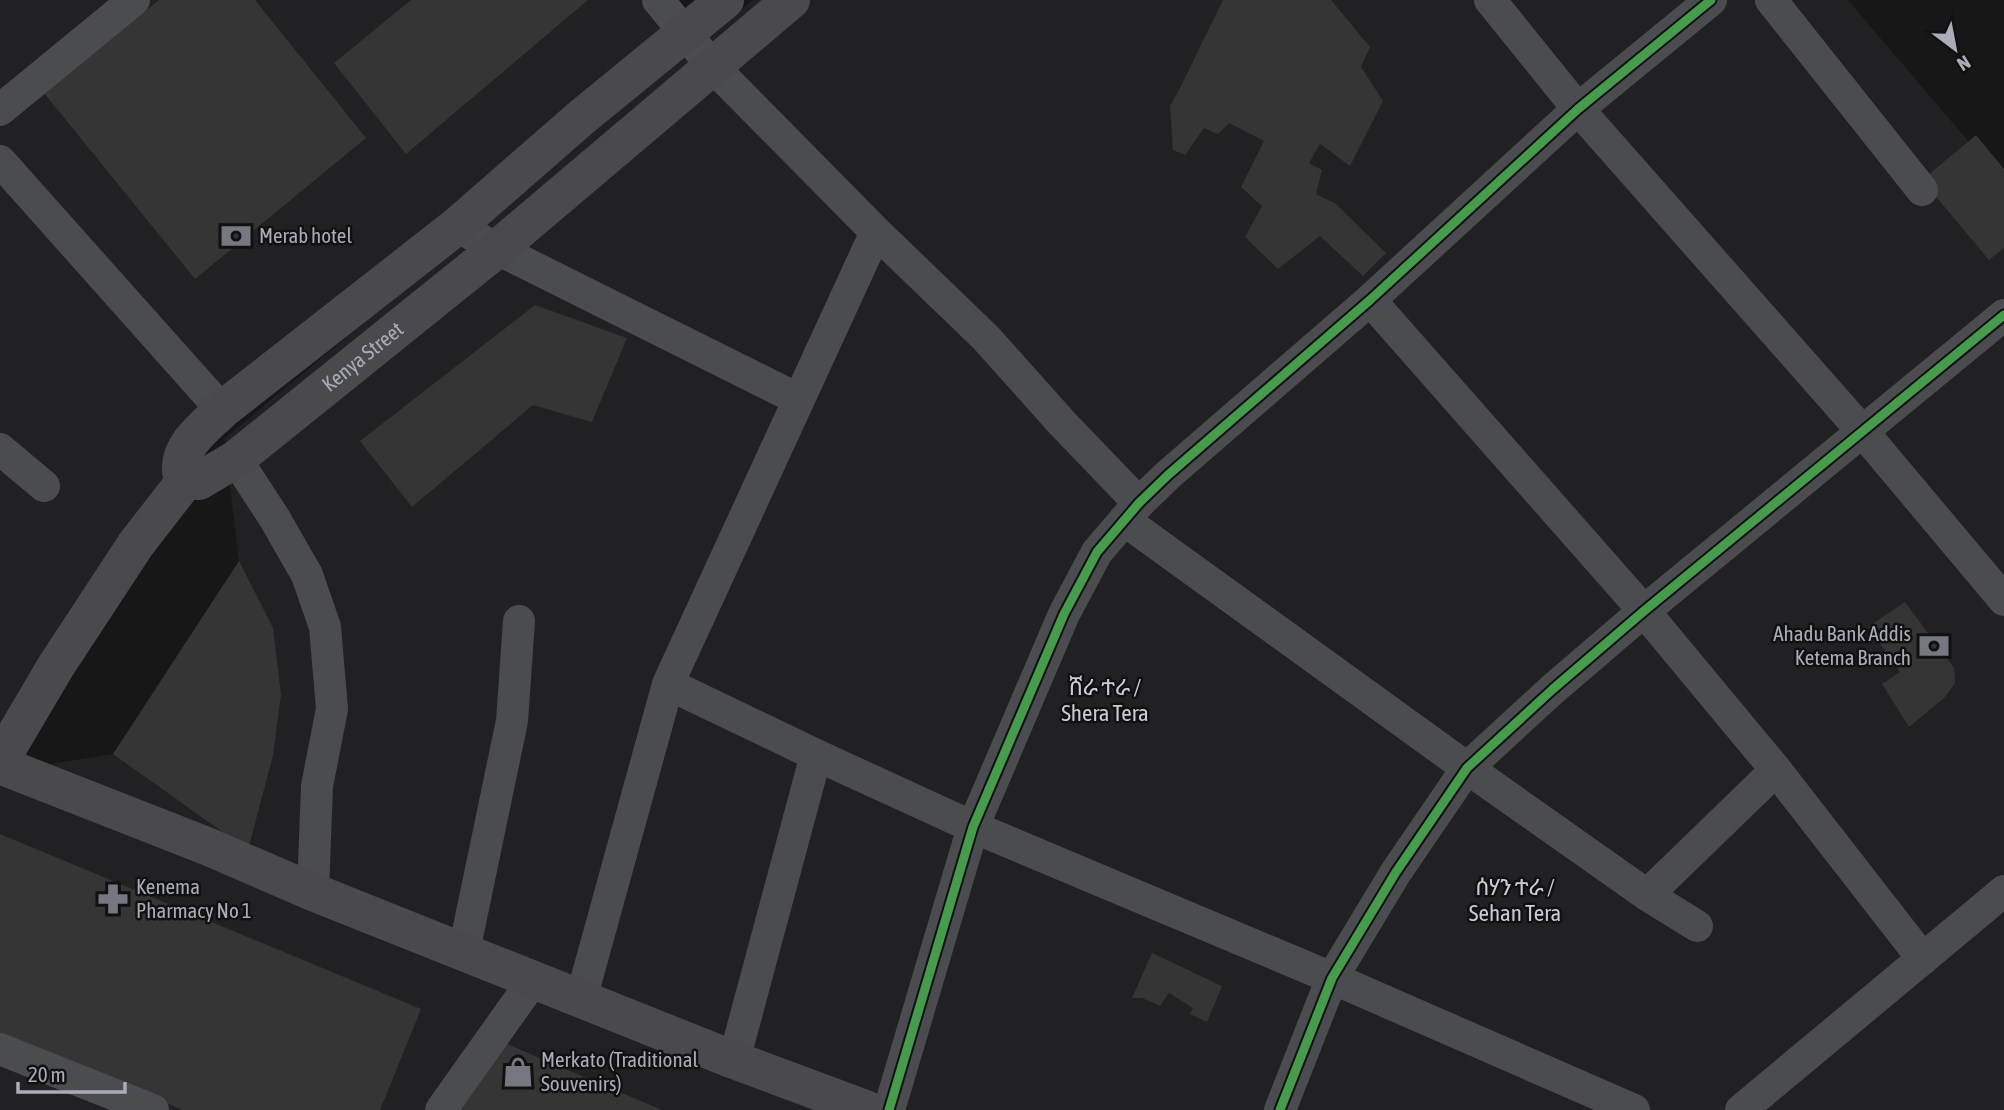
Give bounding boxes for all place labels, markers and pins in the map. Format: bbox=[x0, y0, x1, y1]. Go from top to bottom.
bank icon: Merab hotel bbox=[219, 219, 253, 253]
place label: Merab hotel bbox=[259, 223, 352, 247]
place label: Ahadu Bank Addis Ketema Branch bbox=[1773, 621, 1911, 669]
bank icon: Ahadu Bank Addis Ketema Branch bbox=[1917, 629, 1951, 663]
place label: Kenema Pharmacy No 1 bbox=[136, 874, 252, 922]
pharmacy icon: Kenema Pharmacy No 1 bbox=[96, 882, 130, 916]
place label: Merkato (Traditional Souvenirs) bbox=[541, 1047, 698, 1095]
shop icon: Merkato (Traditional Souvenirs) bbox=[501, 1055, 535, 1089]

